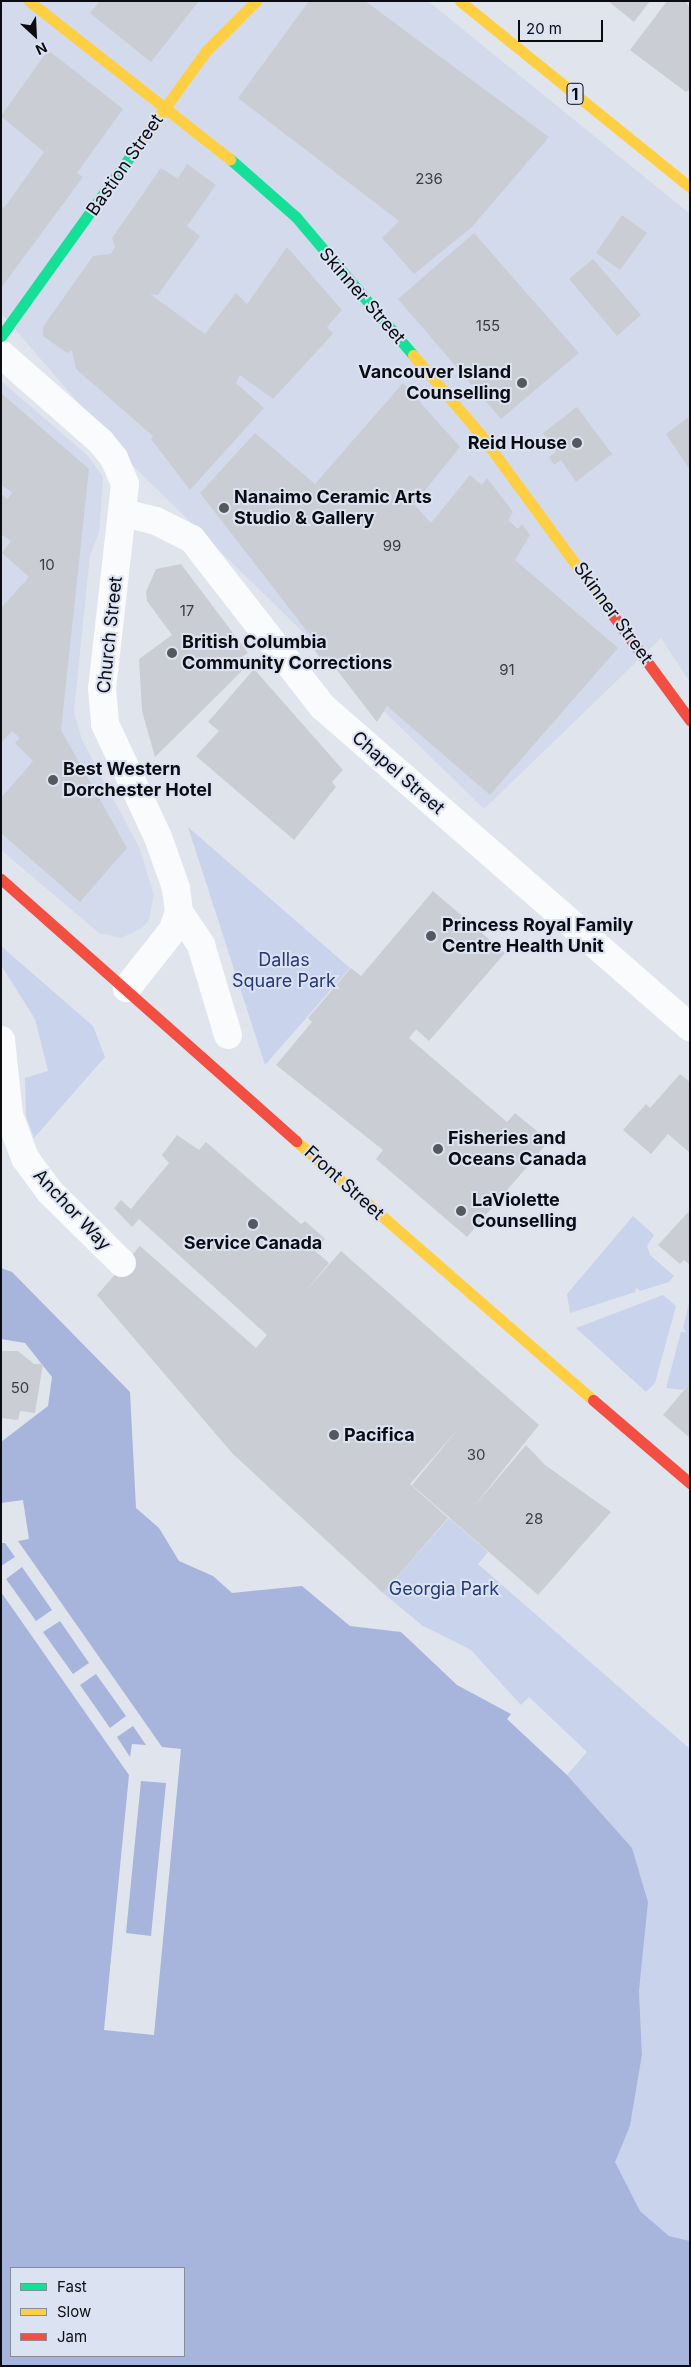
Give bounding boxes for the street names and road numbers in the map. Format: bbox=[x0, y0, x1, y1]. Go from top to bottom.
road number: 1 bbox=[566, 80, 584, 108]
street label: Bastion Street bbox=[82, 110, 168, 220]
street label: Skinner Street bbox=[314, 244, 410, 348]
street label: Skinner Street bbox=[569, 558, 657, 668]
street label: Church Street bbox=[93, 575, 127, 695]
street label: Chapel Street bbox=[347, 727, 449, 819]
street label: Front Street bbox=[300, 1142, 388, 1224]
street label: Anchor Way bbox=[29, 1165, 115, 1255]

